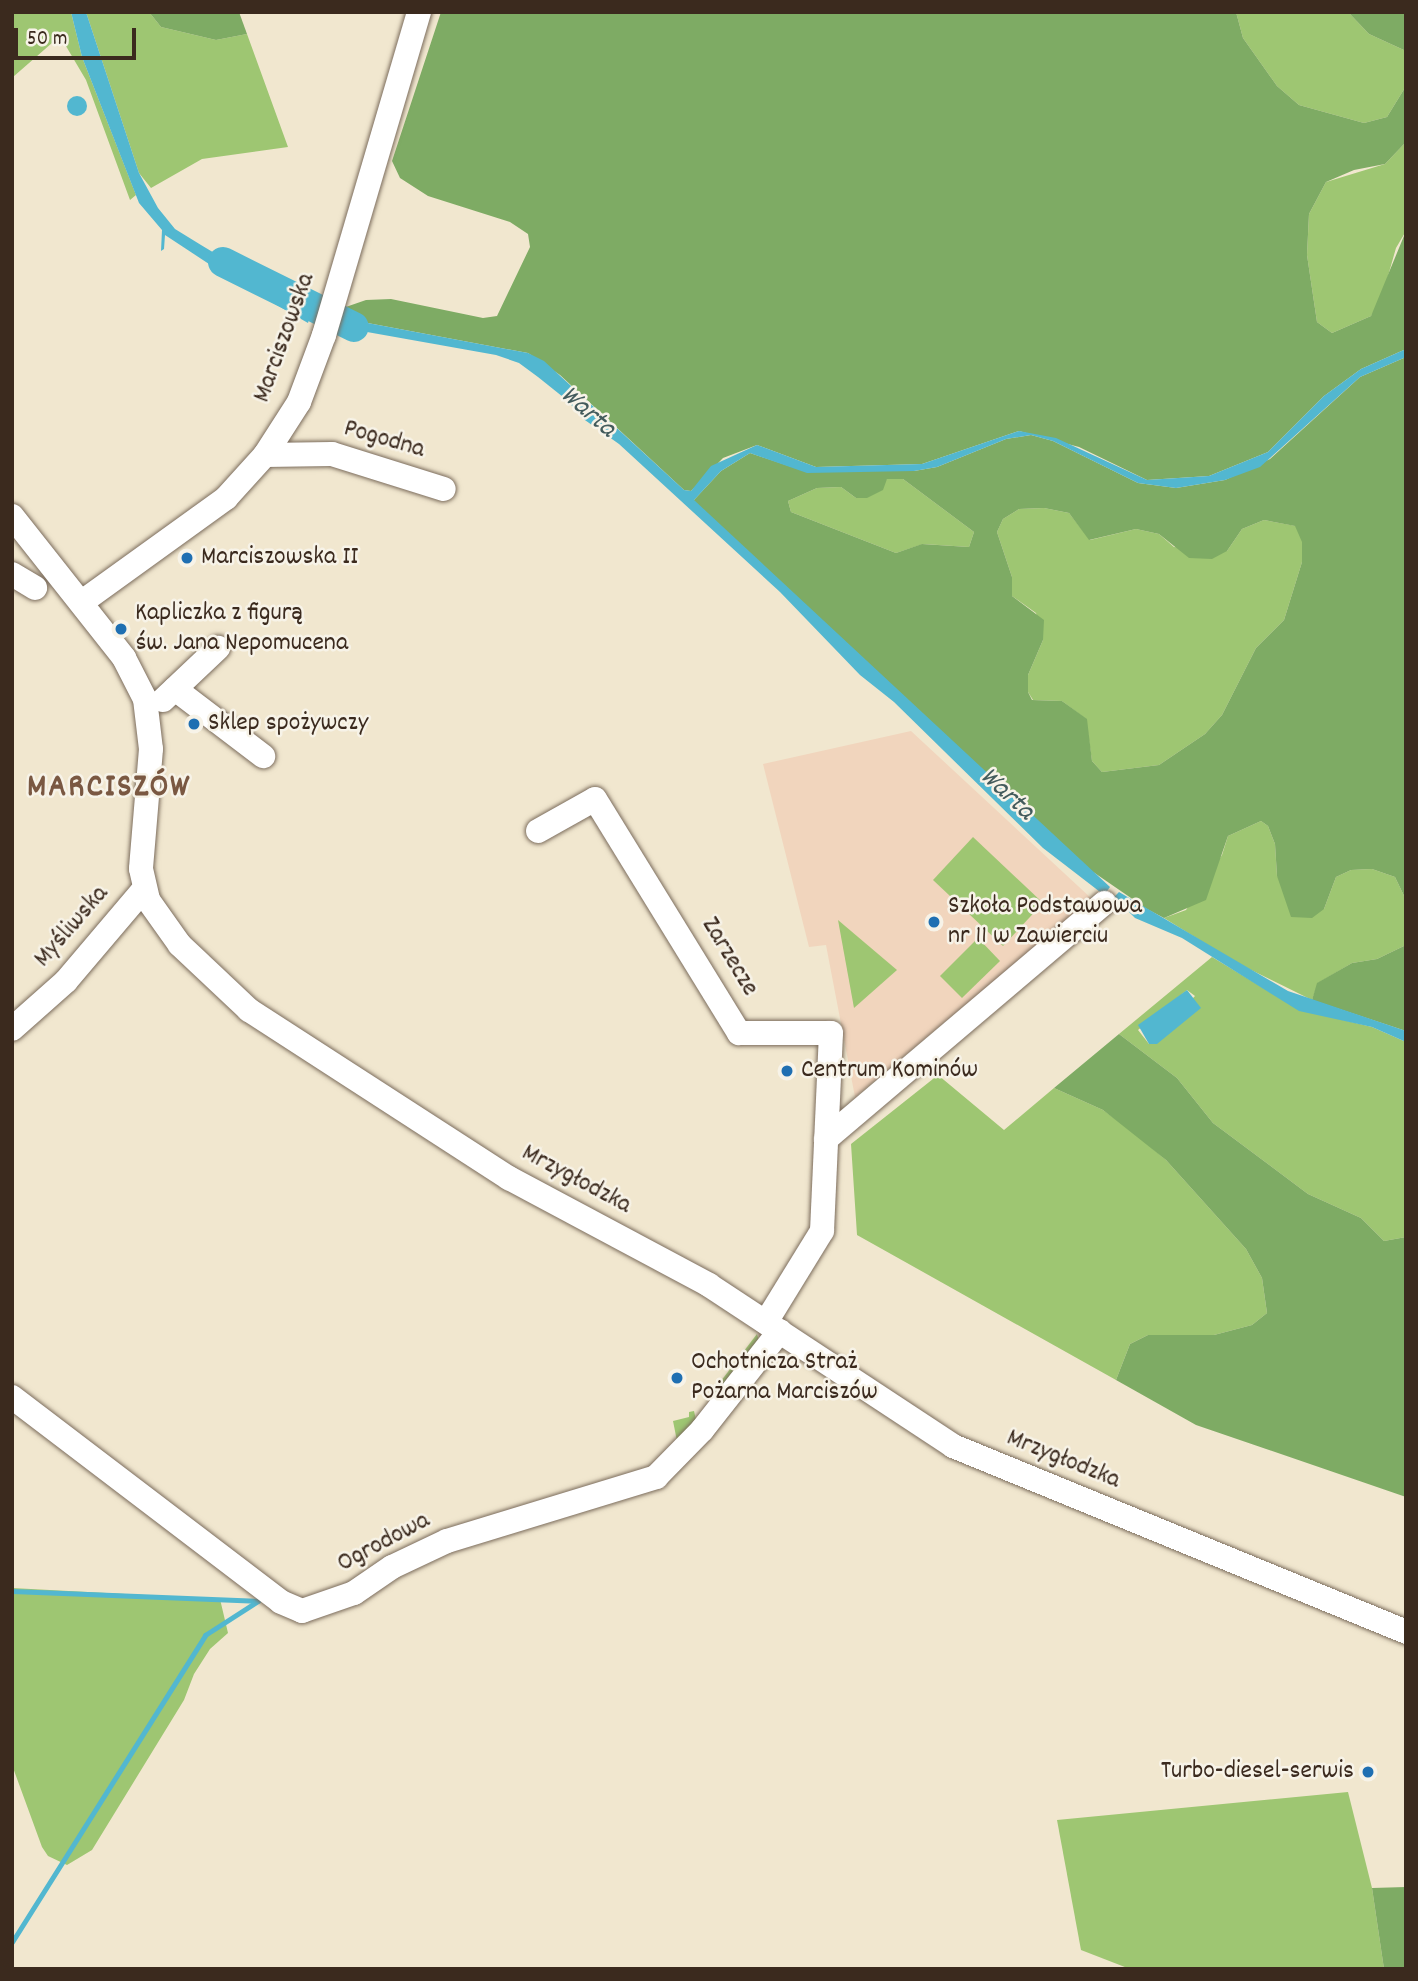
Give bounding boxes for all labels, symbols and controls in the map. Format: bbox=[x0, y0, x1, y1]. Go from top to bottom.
scale bar bbox=[18, 14, 140, 58]
text: 50 m bbox=[27, 25, 67, 55]
street label: Marciszowska bbox=[247, 269, 323, 407]
water label: Warta bbox=[552, 380, 622, 446]
street label: Pogodna bbox=[340, 414, 428, 466]
place label: Marciszowska II bbox=[201, 542, 358, 574]
marker: Marciszowska II bbox=[179, 550, 195, 566]
place label: Kapliczka z figurą św. Jana Nepomucena bbox=[135, 598, 348, 660]
marker: Kapliczka z figurą św. Jana Nepomucena bbox=[113, 621, 129, 637]
place label: Sklep spożywczy bbox=[208, 708, 368, 740]
marker: Sklep spożywczy bbox=[186, 716, 202, 732]
water label: Warta bbox=[971, 761, 1041, 829]
district label: MARCISZÓW bbox=[28, 769, 190, 809]
street label: Myśliwska bbox=[28, 880, 116, 974]
place label: Szkoła Podstawowa nr 11 w Zawierciu bbox=[948, 891, 1142, 953]
street label: Zarzecze bbox=[693, 912, 765, 1002]
marker: Szkoła Podstawowa nr 11 w Zawierciu bbox=[926, 914, 942, 930]
place label: Centrum Kominów bbox=[801, 1055, 978, 1087]
marker: Centrum Kominów bbox=[779, 1063, 795, 1079]
street label: Mrzygłodzka bbox=[516, 1138, 636, 1222]
place label: Ochotnicza Straż Pożarna Marciszów bbox=[691, 1347, 878, 1408]
marker: Ochotnicza Straż Pożarna Marciszów bbox=[669, 1370, 685, 1386]
street label: Mrzygłodzka bbox=[1002, 1423, 1124, 1497]
street label: Ogrodowa bbox=[332, 1506, 436, 1580]
place label: Turbo-diesel-serwis bbox=[1161, 1756, 1354, 1788]
marker: Turbo-diesel-serwis bbox=[1360, 1764, 1376, 1780]

